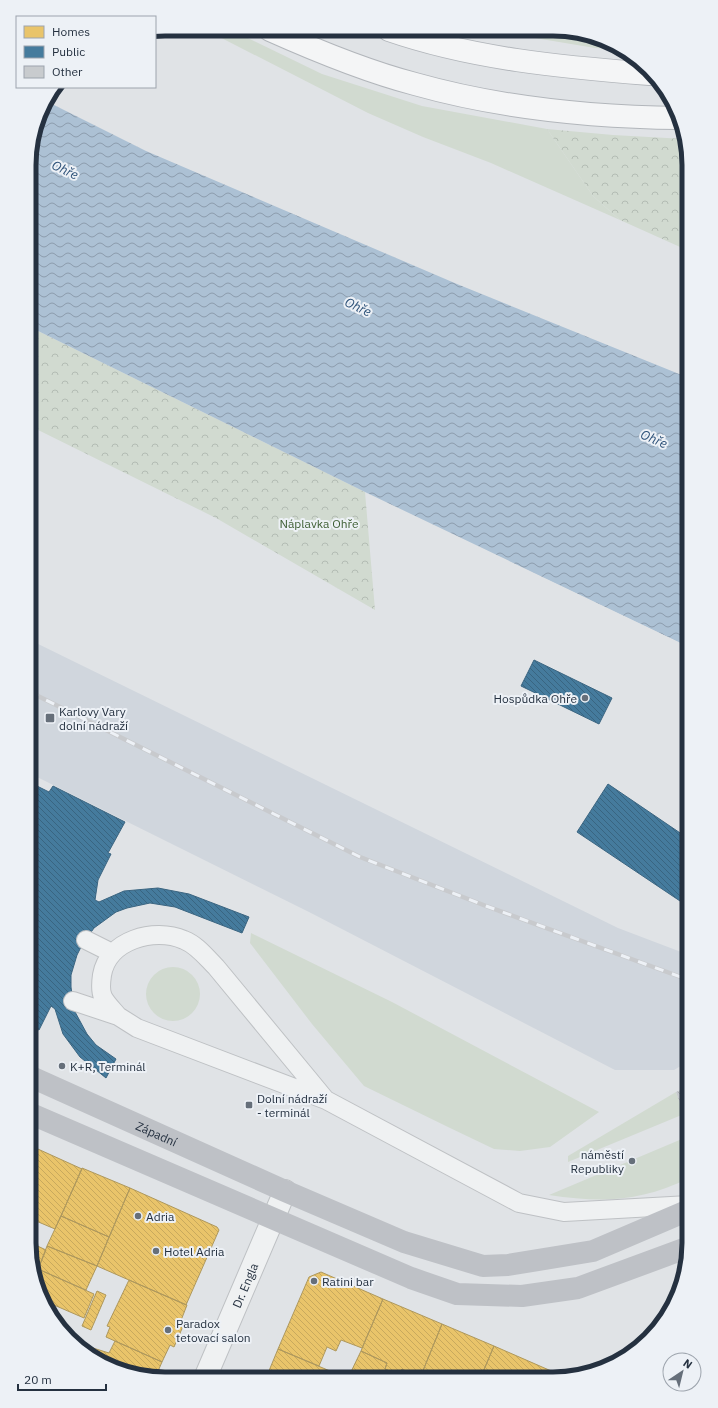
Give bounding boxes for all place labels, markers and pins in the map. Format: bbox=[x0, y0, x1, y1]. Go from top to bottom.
place label: Hospůdka Ohře bbox=[493, 691, 577, 706]
marker: Hospůdka Ohře bbox=[580, 693, 590, 703]
place label: Karlovy Vary dolní nádraží bbox=[59, 704, 128, 733]
marker: Karlovy Vary dolní nádraží bbox=[44, 712, 56, 724]
place label: K+R, Terminál bbox=[70, 1059, 146, 1074]
marker: K+R, Terminál bbox=[57, 1061, 67, 1071]
place label: Dolní nádraží - terminál bbox=[257, 1091, 327, 1120]
marker: Dolní nádraží - terminál bbox=[244, 1100, 254, 1110]
place label: náměstí Republiky bbox=[571, 1147, 624, 1176]
marker: náměstí Republiky bbox=[627, 1156, 637, 1166]
place label: Adria bbox=[146, 1209, 175, 1224]
marker: Adria bbox=[133, 1211, 143, 1221]
place label: Hotel Adria bbox=[164, 1244, 225, 1259]
marker: Hotel Adria bbox=[151, 1246, 161, 1256]
place label: Ratini bar bbox=[322, 1274, 374, 1289]
marker: Ratini bar bbox=[309, 1276, 319, 1286]
place label: Paradox tetovací salon bbox=[176, 1316, 251, 1345]
marker: Paradox tetovací salon bbox=[163, 1325, 173, 1335]

